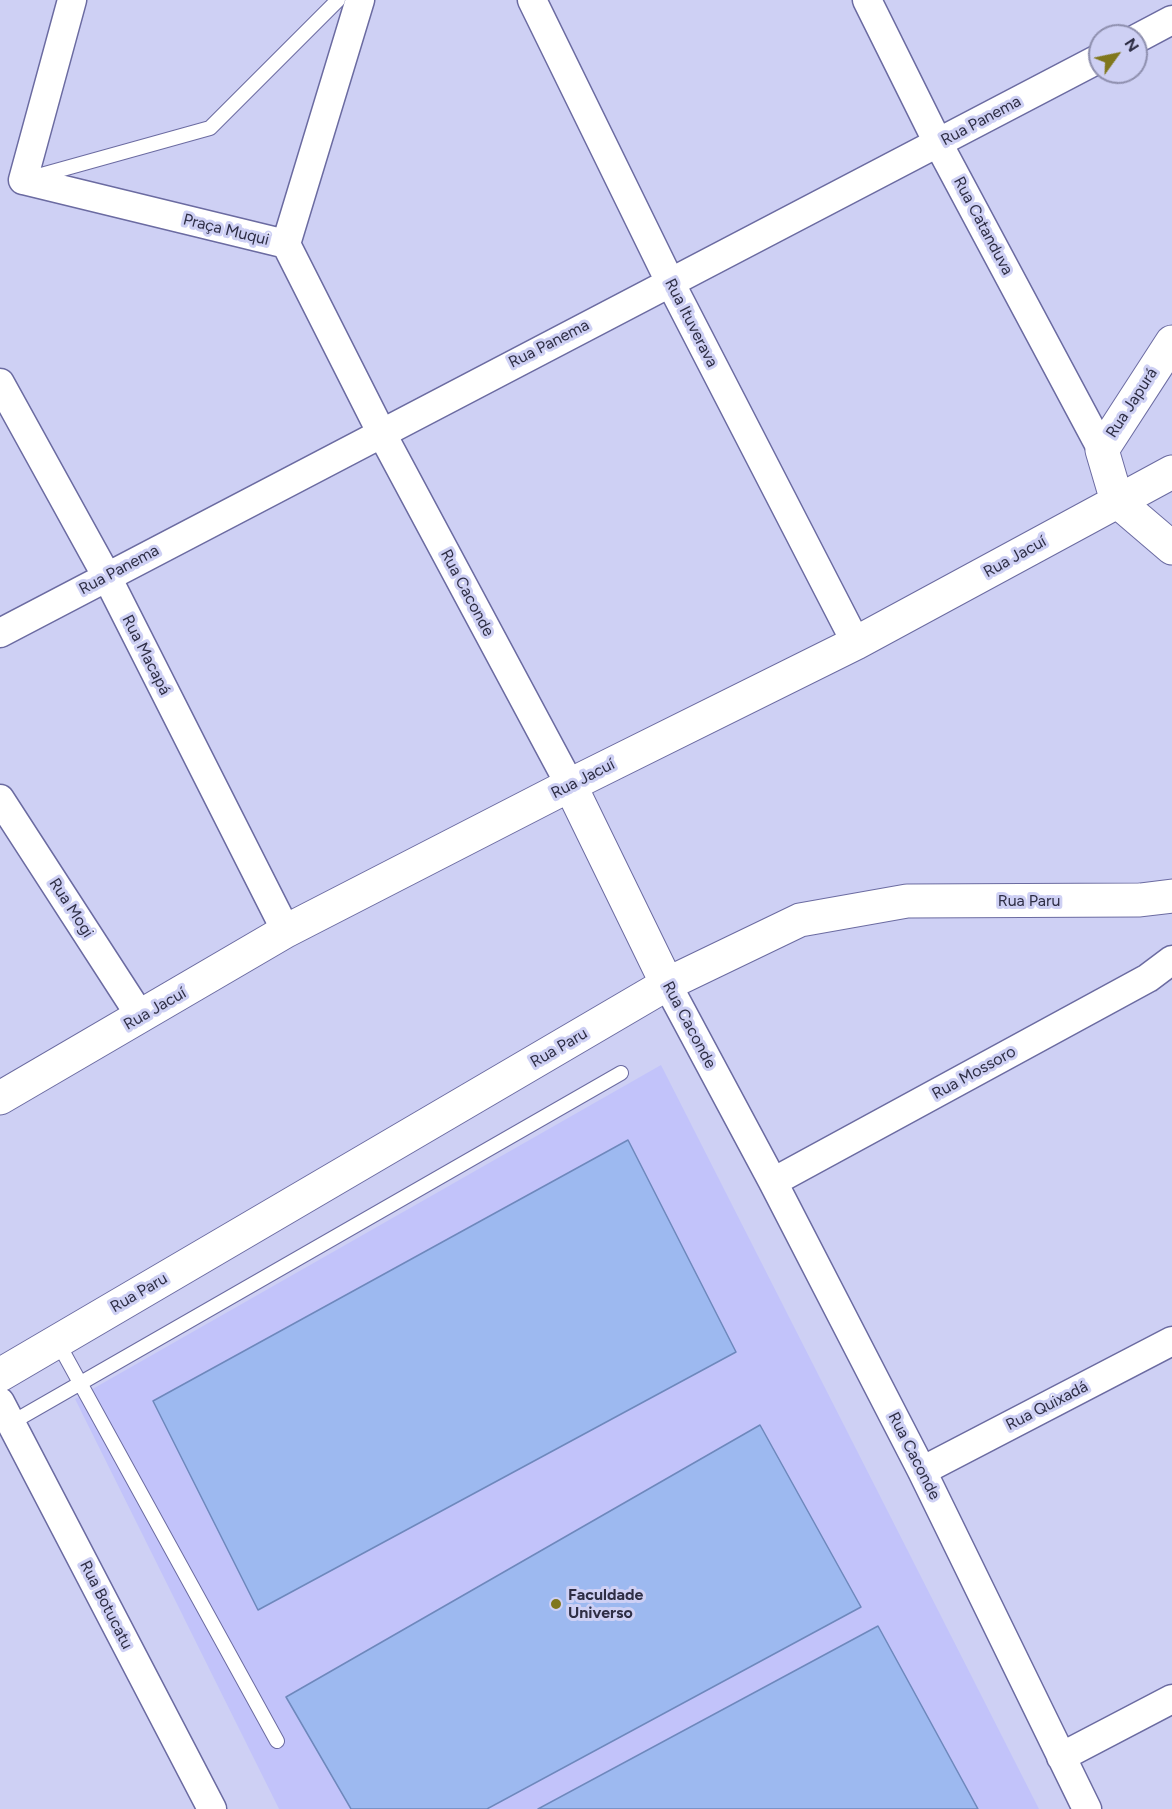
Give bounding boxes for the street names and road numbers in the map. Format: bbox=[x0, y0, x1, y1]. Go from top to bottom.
street label: Rua Panema bbox=[938, 92, 1024, 150]
street label: Rua Catanduva bbox=[949, 174, 1017, 278]
street label: Praça Muqui bbox=[181, 210, 271, 250]
street label: Rua Ituverava bbox=[660, 275, 722, 371]
street label: Rua Panema bbox=[506, 316, 592, 372]
street label: Rua Japurá bbox=[1102, 364, 1162, 442]
street label: Rua Jacuí bbox=[980, 532, 1050, 582]
street label: Rua Panema bbox=[76, 541, 162, 599]
street label: Rua Caconde bbox=[436, 546, 498, 640]
street label: Rua Macapá bbox=[118, 612, 174, 698]
street label: Rua Jacuí bbox=[548, 755, 618, 803]
street label: Rua Mogi bbox=[45, 875, 97, 941]
street label: Rua Paru bbox=[998, 891, 1060, 911]
street label: Rua Caconde bbox=[658, 978, 720, 1072]
street label: Rua Jacuí bbox=[120, 983, 190, 1035]
street label: Rua Paru bbox=[527, 1024, 591, 1072]
street label: Rua Mossoro bbox=[929, 1042, 1019, 1104]
street label: Rua Paru bbox=[107, 1269, 171, 1317]
street label: Rua Quixadá bbox=[1003, 1377, 1091, 1435]
street label: Rua Caconde bbox=[884, 1409, 944, 1503]
street label: Rua Botucatu bbox=[75, 1557, 137, 1653]

